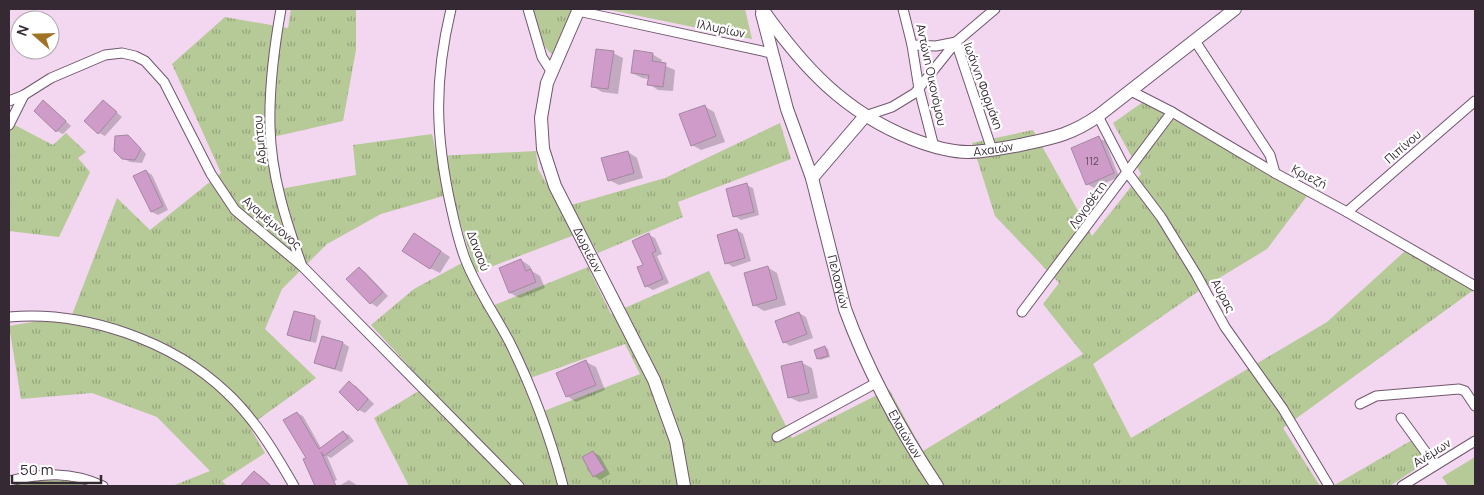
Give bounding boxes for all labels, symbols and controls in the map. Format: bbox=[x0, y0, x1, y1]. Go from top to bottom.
north arrow bbox=[10, 10, 60, 60]
street label: Ιλλυρίων bbox=[696, 15, 747, 42]
text: N bbox=[12, 22, 33, 38]
street label: Αντώνη Οικονόμου bbox=[912, 22, 951, 127]
street label: Ιωάννη Φαρμάκη bbox=[960, 40, 1007, 132]
street label: Αδμήτου bbox=[249, 115, 270, 165]
street label: Πιπίνου bbox=[1381, 126, 1425, 167]
street label: Αχαιών bbox=[973, 137, 1015, 160]
house number: 112 bbox=[1085, 154, 1099, 168]
street label: Κριεζή bbox=[1289, 160, 1330, 193]
street label: Λογοθέτη bbox=[1065, 178, 1110, 232]
street label: Αγαμέμνονος bbox=[239, 192, 306, 253]
street label: Δωριέων bbox=[569, 224, 607, 276]
street label: Δαναού bbox=[463, 228, 494, 274]
street label: Πελασγών bbox=[824, 253, 854, 311]
street label: Αύρας bbox=[1208, 276, 1239, 316]
street label: Ελαιώνων bbox=[885, 407, 927, 462]
street label: Ανέμων bbox=[1410, 434, 1454, 471]
scale bar bbox=[12, 452, 101, 484]
text: 50 m bbox=[20, 459, 54, 480]

